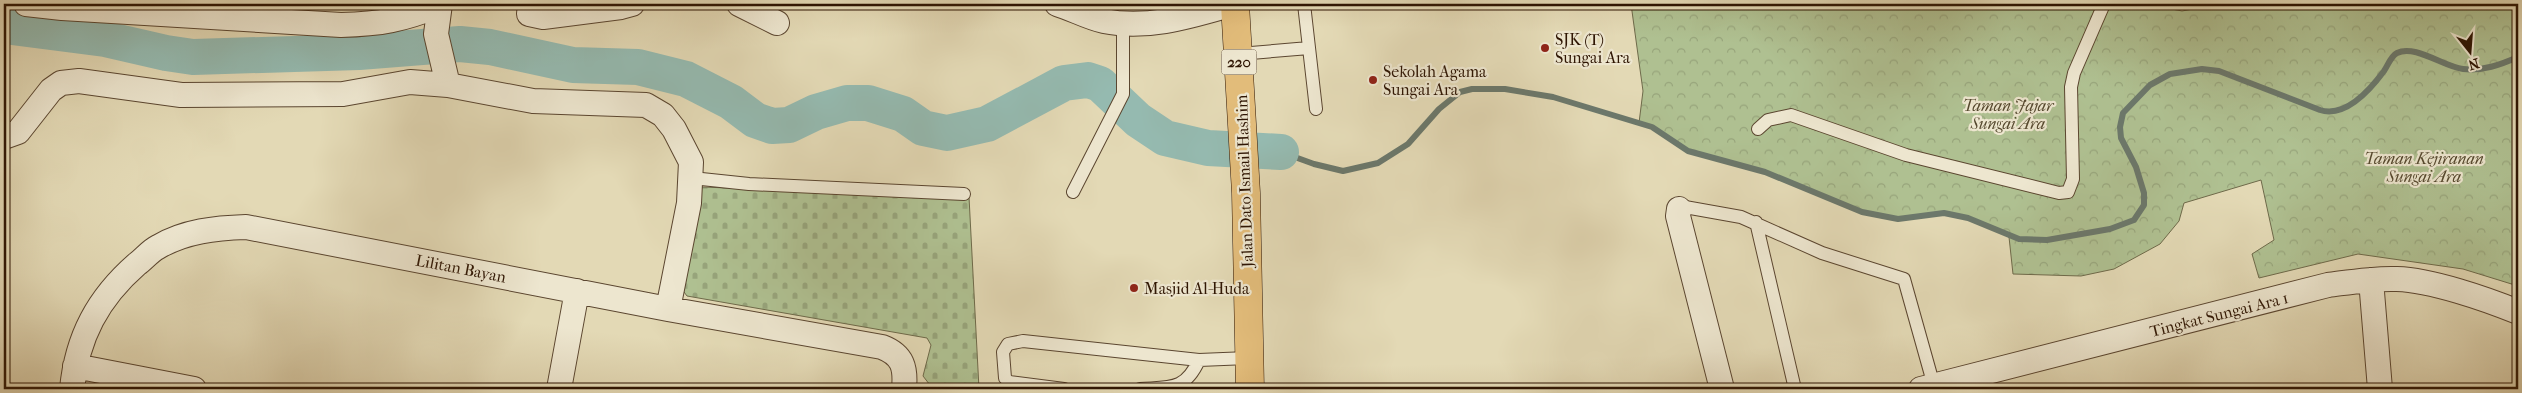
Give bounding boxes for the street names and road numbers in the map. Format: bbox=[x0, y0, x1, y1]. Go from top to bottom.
road number: 220 bbox=[1222, 50, 1256, 74]
street label: Jalan Dato Ismail Hashim bbox=[1232, 94, 1257, 270]
street label: Lilitan Bayan bbox=[414, 250, 508, 287]
street label: Tingkat Sungai Ara 1 bbox=[2148, 288, 2290, 341]

